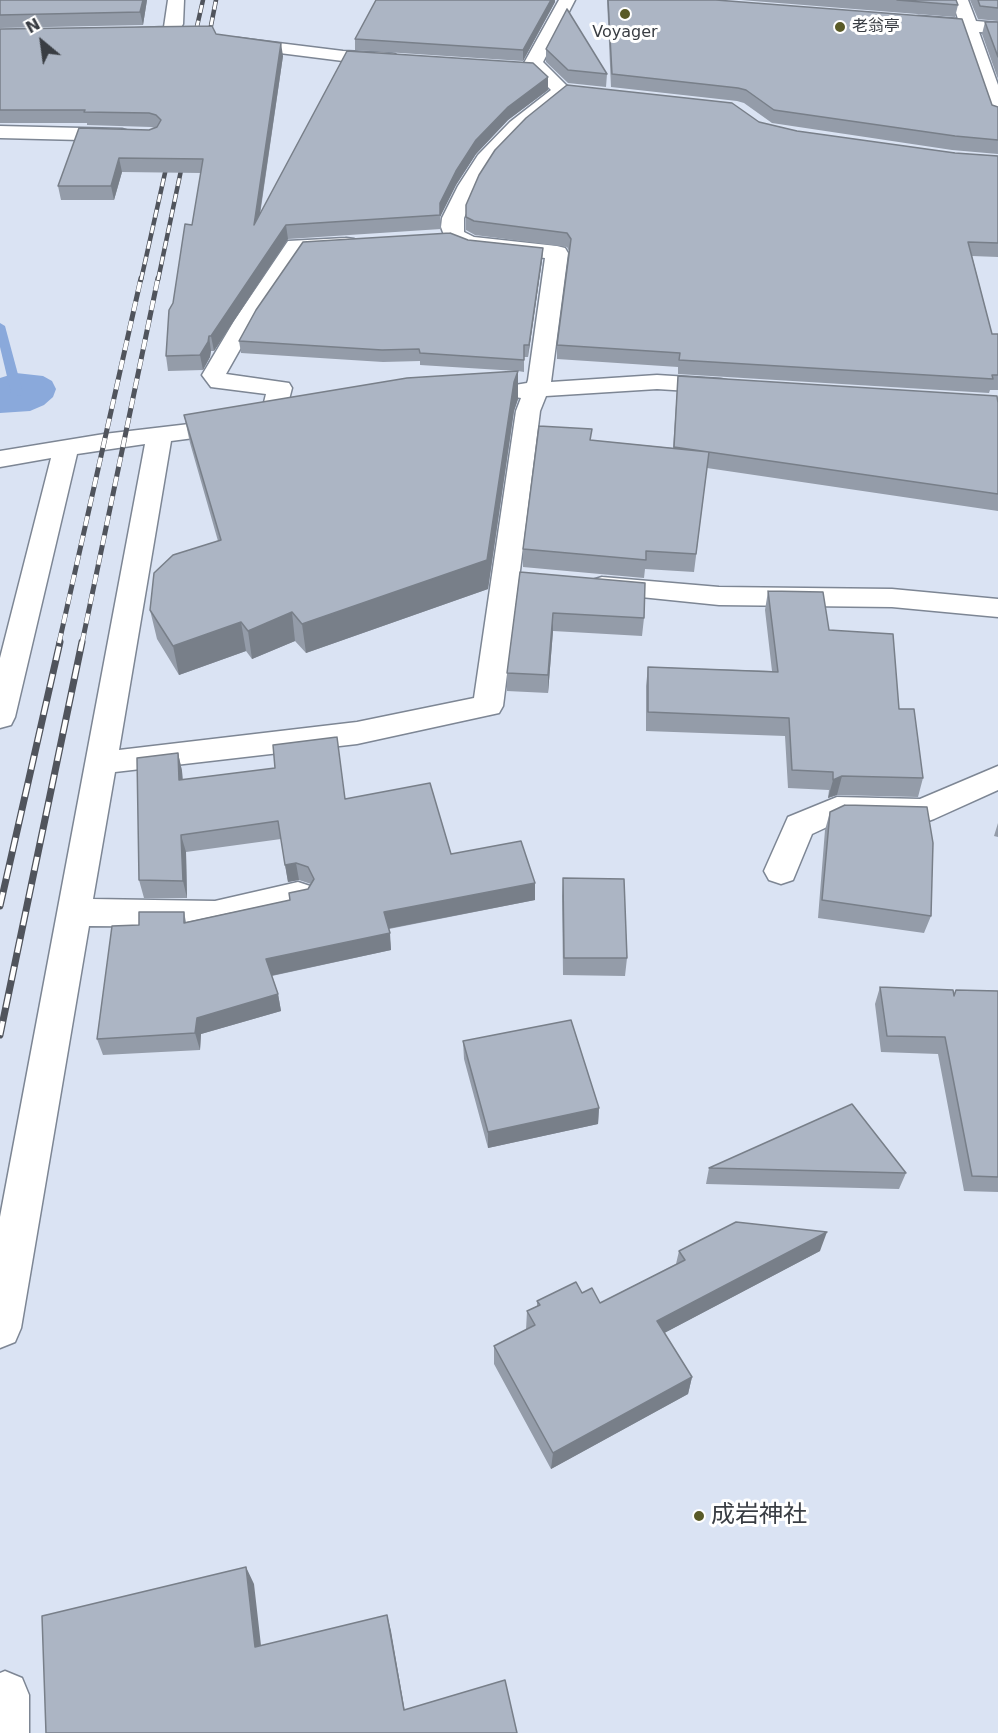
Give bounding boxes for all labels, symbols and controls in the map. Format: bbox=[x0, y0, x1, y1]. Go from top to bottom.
marker: Voyager bbox=[618, 7, 632, 21]
north arrow bbox=[12, 12, 72, 72]
text: N bbox=[23, 14, 43, 37]
place label: 老翁亭 bbox=[852, 17, 900, 37]
marker: 老翁亭 bbox=[833, 20, 847, 34]
place label: Voyager bbox=[592, 23, 658, 43]
place label: 成岩神社 bbox=[711, 1502, 807, 1530]
marker: 成岩神社 bbox=[692, 1509, 706, 1523]

